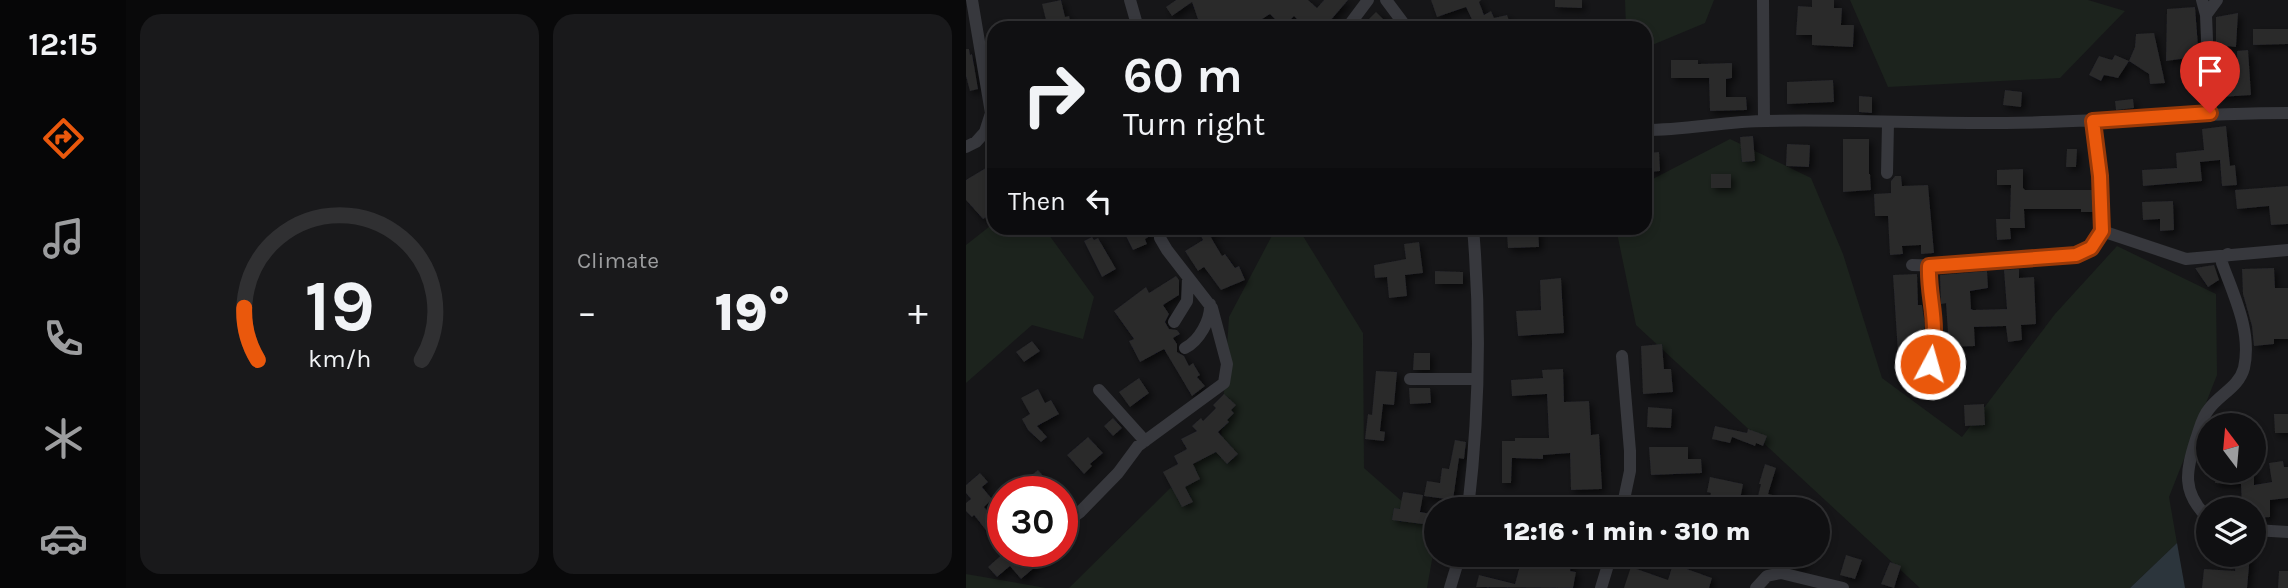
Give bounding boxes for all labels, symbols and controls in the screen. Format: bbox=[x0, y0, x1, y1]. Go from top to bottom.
text: 12:15 bbox=[28, 26, 98, 63]
pin bbox=[2180, 41, 2240, 113]
text: 60 m bbox=[1123, 47, 1243, 104]
icon: right bbox=[1008, 49, 1099, 140]
icon: arrive bbox=[2191, 52, 2229, 90]
text: Turn right bbox=[1123, 106, 1265, 143]
icon: directions bbox=[39, 114, 88, 163]
icon: left bbox=[1080, 182, 1118, 220]
text: Then bbox=[1008, 186, 1066, 217]
icon: music bbox=[39, 214, 88, 263]
text: Climate bbox=[577, 247, 659, 274]
text: 19 bbox=[304, 263, 375, 348]
text: 19° bbox=[714, 282, 791, 343]
text: − bbox=[577, 290, 597, 335]
text: + bbox=[908, 290, 928, 335]
icon: phone bbox=[39, 314, 88, 363]
position arrow bbox=[1893, 327, 1967, 401]
text: km/h bbox=[308, 344, 371, 373]
north arrow bbox=[2196, 413, 2266, 483]
map controls bbox=[2196, 413, 2266, 567]
icon: climate bbox=[39, 414, 88, 463]
speed limit sign: 30 bbox=[987, 476, 1078, 567]
button: layers bbox=[2196, 497, 2266, 567]
icon: car bbox=[39, 514, 88, 563]
text: 12:16 · 1 min · 310 m bbox=[1503, 516, 1751, 547]

